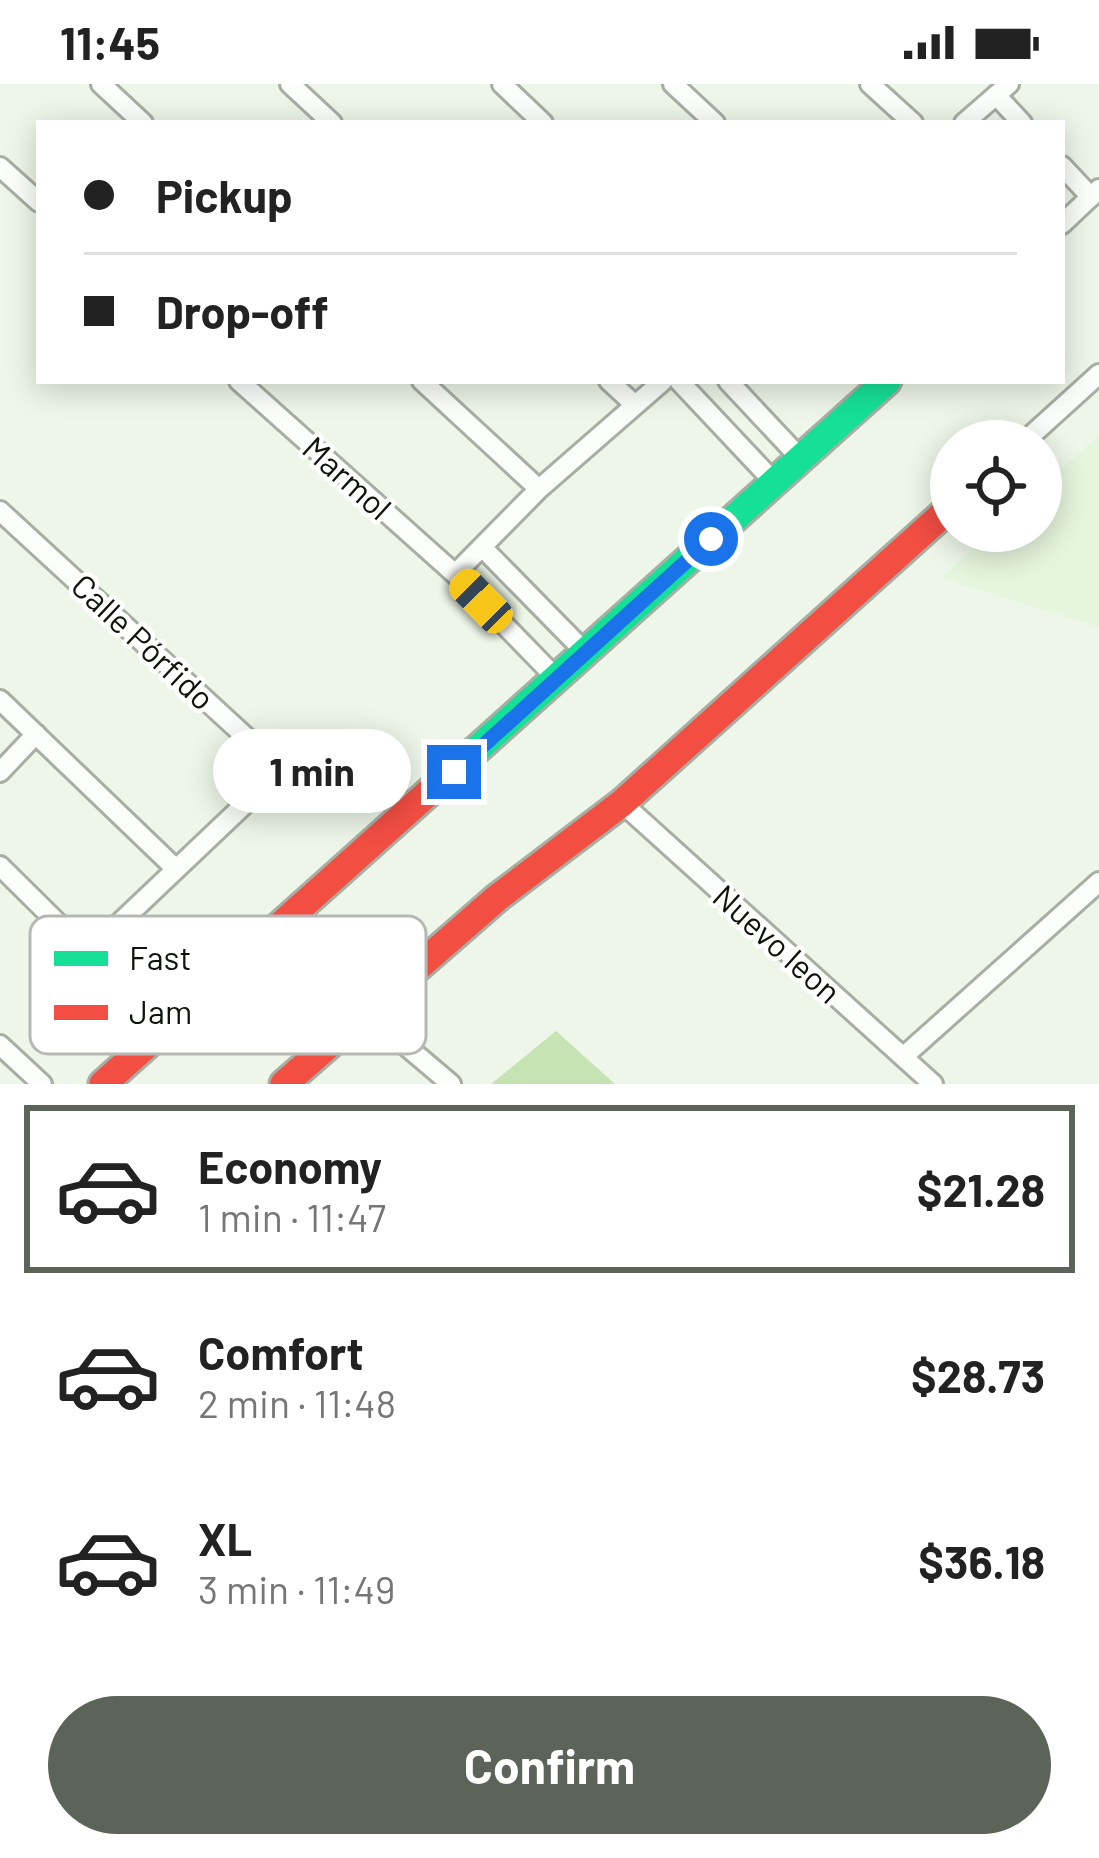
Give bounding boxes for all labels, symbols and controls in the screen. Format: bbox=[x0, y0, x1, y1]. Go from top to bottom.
text: 11:45 bbox=[60, 15, 160, 69]
text: Pickup bbox=[156, 168, 293, 222]
text: Drop-off bbox=[156, 284, 329, 338]
map controls bbox=[930, 420, 1062, 552]
button: locate bbox=[930, 420, 1062, 552]
street label: Marmol bbox=[295, 427, 400, 527]
route start bbox=[684, 512, 738, 566]
car bbox=[443, 563, 519, 639]
street label: Calle Pórfido bbox=[64, 565, 223, 718]
callout: 1 min bbox=[214, 730, 412, 814]
route end bbox=[427, 745, 481, 799]
text: 1 min bbox=[269, 747, 355, 794]
street label: Nuevo leon bbox=[706, 876, 850, 1011]
legend bbox=[30, 916, 426, 1054]
text: Fast bbox=[129, 937, 191, 977]
text: Jam bbox=[129, 991, 192, 1031]
icon: car bbox=[54, 1135, 162, 1243]
text: Economy bbox=[198, 1139, 382, 1193]
text: $21.28 bbox=[917, 1162, 1045, 1216]
text: 1 min · 11:47 bbox=[198, 1193, 386, 1240]
icon: car bbox=[54, 1321, 162, 1429]
text: Comfort bbox=[198, 1325, 364, 1379]
text: $28.73 bbox=[911, 1348, 1045, 1402]
text: 2 min · 11:48 bbox=[198, 1379, 396, 1426]
icon: car bbox=[54, 1507, 162, 1615]
text: XL bbox=[198, 1511, 252, 1565]
text: $36.18 bbox=[918, 1534, 1045, 1588]
text: 3 min · 11:49 bbox=[198, 1565, 395, 1612]
button: Confirm bbox=[48, 1696, 1051, 1834]

